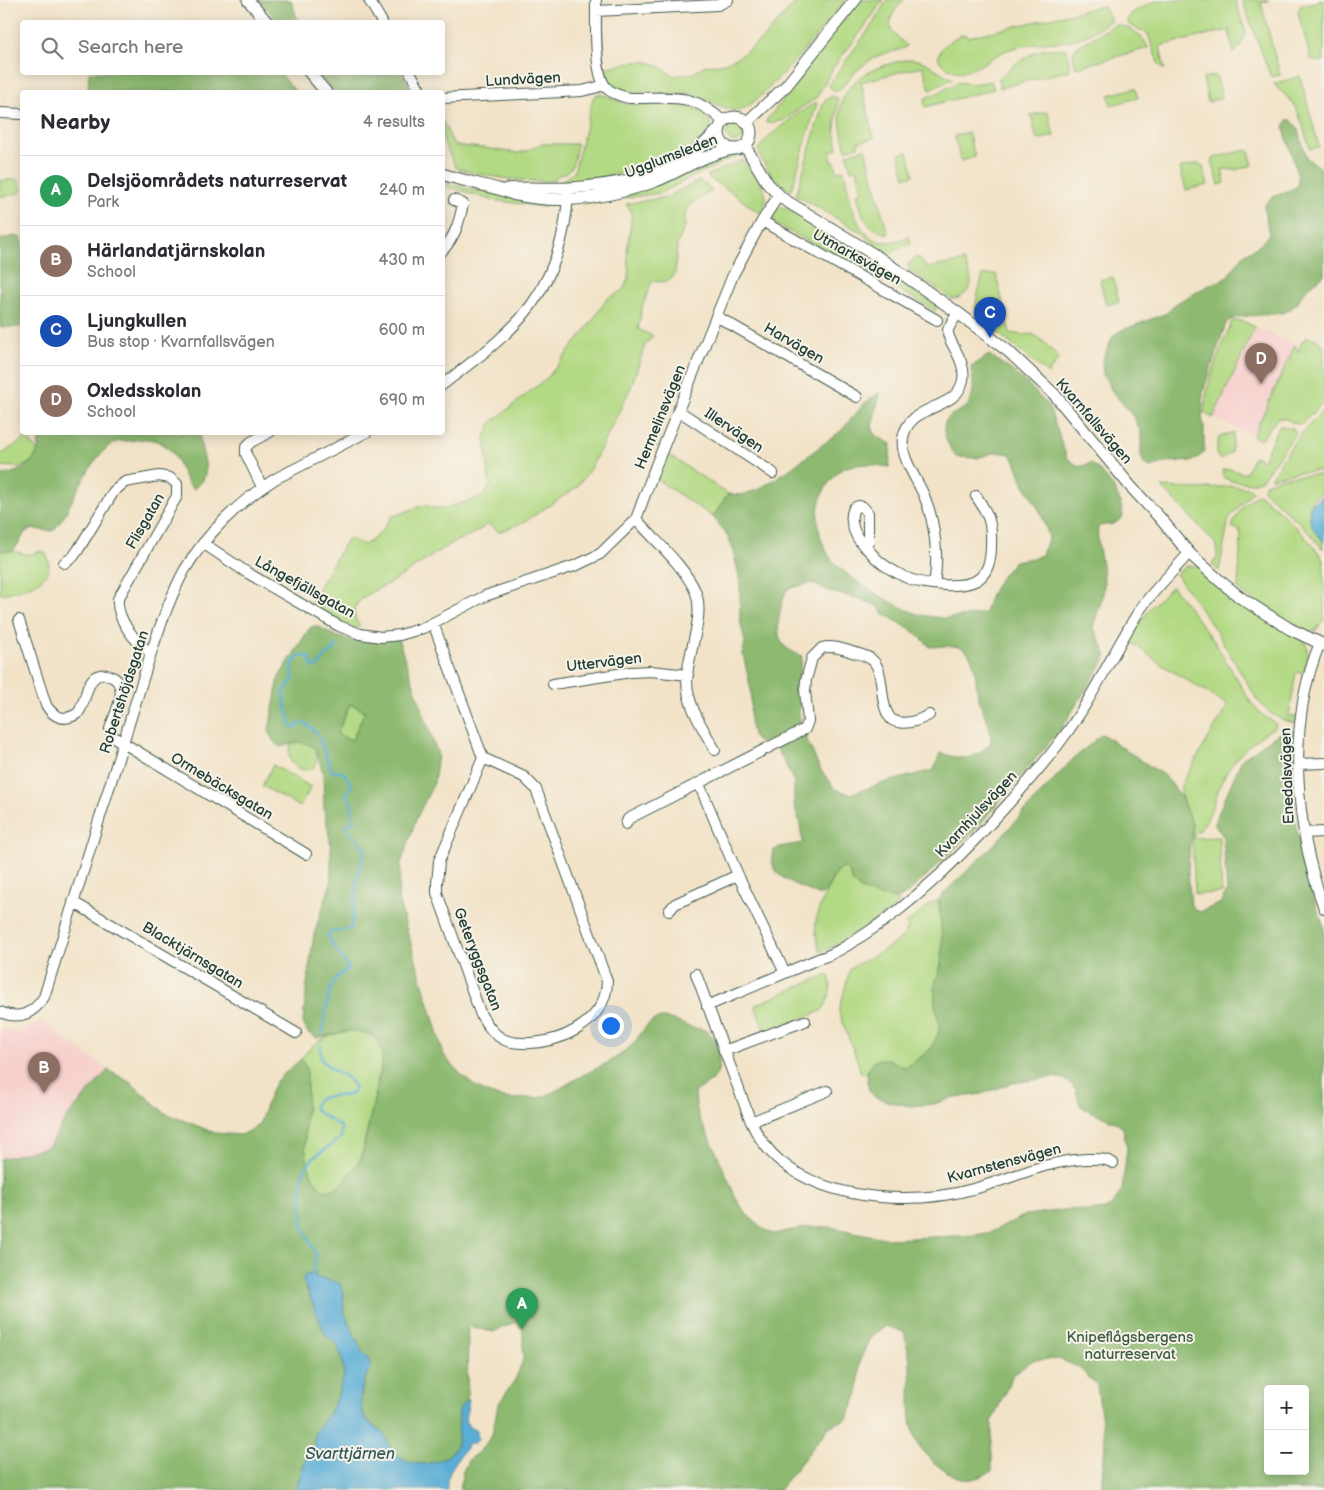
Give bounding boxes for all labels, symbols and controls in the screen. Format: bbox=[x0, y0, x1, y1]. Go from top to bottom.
search box bbox=[20, 20, 445, 75]
icon: search bbox=[38, 34, 66, 62]
text: Search here bbox=[78, 36, 183, 59]
street label: Lundvägen bbox=[485, 68, 561, 91]
text: Nearby bbox=[40, 110, 110, 135]
text: 4 results bbox=[363, 113, 425, 132]
street label: Ugglumsleden bbox=[622, 130, 720, 183]
text: Delsjöområdets naturreservat bbox=[87, 170, 347, 193]
text: A bbox=[51, 181, 61, 200]
text: 240 m bbox=[379, 181, 425, 200]
text: Park bbox=[87, 193, 119, 212]
street label: Utmarksvägen bbox=[809, 225, 904, 290]
text: Härlandatjärnskolan bbox=[87, 240, 265, 263]
text: B bbox=[50, 251, 62, 270]
text: 430 m bbox=[378, 251, 425, 270]
text: School bbox=[87, 263, 136, 282]
pin: C bbox=[974, 297, 1006, 338]
text: Ljungkullen bbox=[87, 310, 187, 333]
street label: Harvägen bbox=[760, 319, 827, 368]
text: C bbox=[50, 321, 62, 340]
text: 600 m bbox=[379, 321, 425, 340]
text: Bus stop · Kvarnfallsvägen bbox=[87, 333, 275, 352]
pin: D bbox=[1245, 343, 1277, 384]
street label: Hermelinsvägen bbox=[631, 362, 690, 472]
street label: Kvarnfallsvägen bbox=[1051, 375, 1136, 468]
text: Oxledsskolan bbox=[87, 380, 201, 403]
text: D bbox=[50, 391, 62, 410]
text: 690 m bbox=[379, 391, 425, 410]
text: School bbox=[87, 403, 136, 422]
street label: Illervägen bbox=[701, 404, 767, 457]
street label: Flisgatan bbox=[122, 490, 169, 553]
street label: Långefjällsgatan bbox=[251, 552, 358, 623]
street label: Robertshöjdsgatan bbox=[96, 628, 153, 756]
street label: Uttervägen bbox=[565, 648, 643, 677]
street label: Enedalsvägen bbox=[1276, 727, 1299, 825]
street label: Ormebäcksgatan bbox=[167, 748, 276, 824]
street label: Kvarnhjulsvägen bbox=[931, 767, 1021, 862]
street label: Geteryggsgatan bbox=[449, 905, 506, 1013]
street label: Blacktjärnsgatan bbox=[139, 918, 247, 993]
your location bbox=[598, 1013, 624, 1039]
pin: B bbox=[28, 1052, 60, 1093]
street label: Kvarnstensvägen bbox=[945, 1139, 1063, 1188]
pin: A bbox=[506, 1288, 538, 1329]
park label: Knipeflågsbergens naturreservat bbox=[1067, 1328, 1194, 1364]
map controls bbox=[1264, 1385, 1309, 1475]
button: + bbox=[1264, 1385, 1309, 1430]
button: − bbox=[1264, 1430, 1309, 1475]
water label: Svarttjärnen bbox=[305, 1445, 395, 1464]

